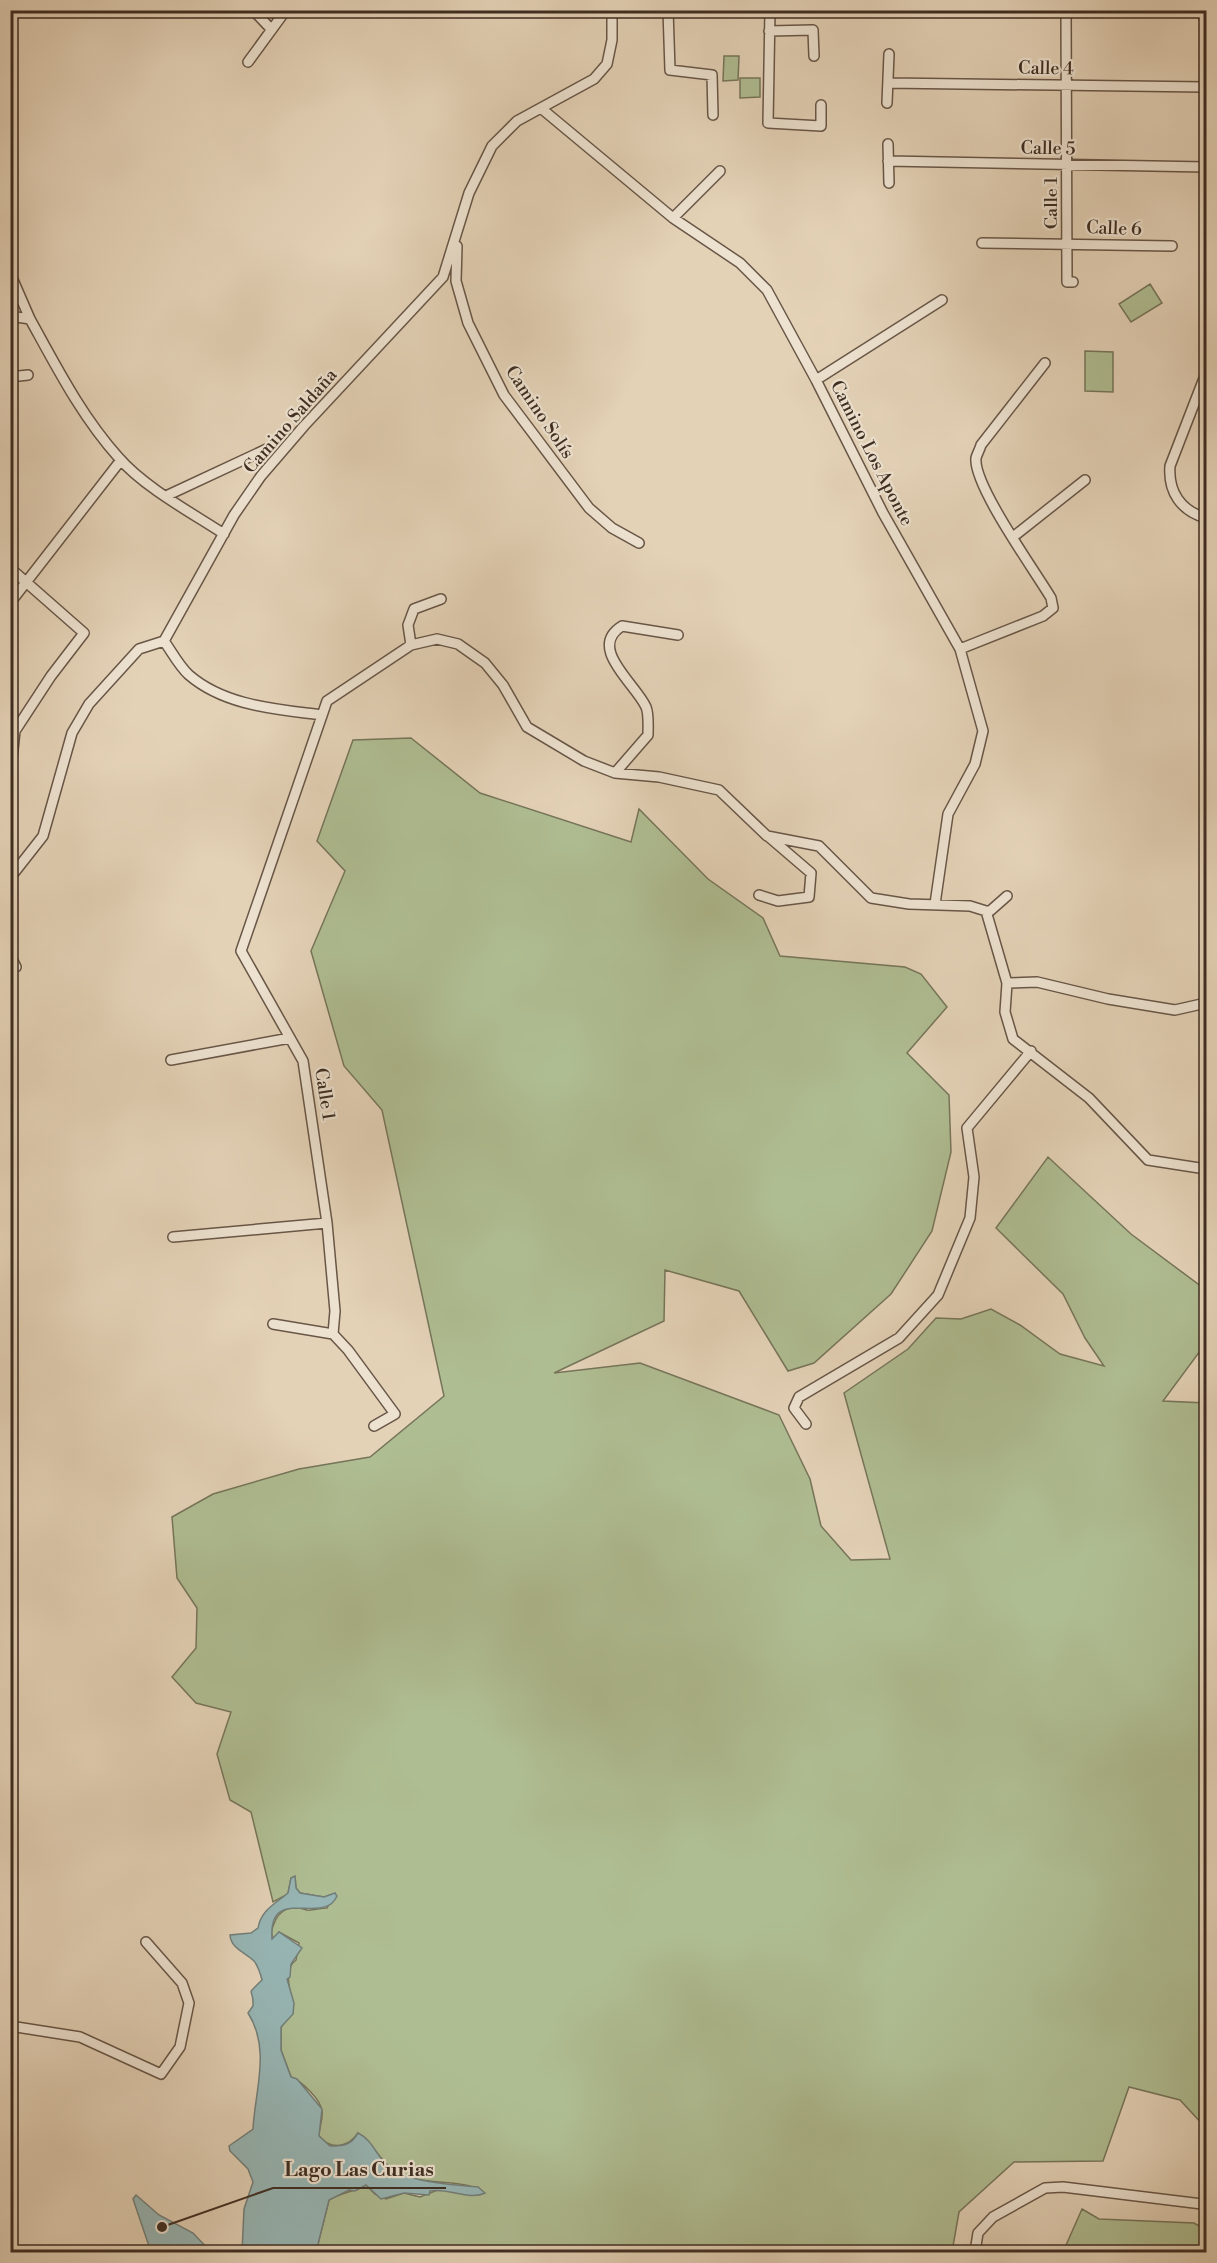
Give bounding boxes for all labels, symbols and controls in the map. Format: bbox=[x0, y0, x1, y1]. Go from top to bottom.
street label: Calle 4 bbox=[1018, 57, 1074, 80]
street label: Calle 5 bbox=[1020, 137, 1076, 160]
street label: Calle 1 bbox=[1040, 176, 1063, 229]
street label: Calle 6 bbox=[1086, 216, 1142, 241]
street label: Camino Solís bbox=[500, 361, 579, 463]
street label: Camino Saldaña bbox=[239, 363, 343, 479]
street label: Camino Los Aponte bbox=[825, 377, 918, 530]
street label: Calle 1 bbox=[309, 1066, 340, 1122]
callout: Lago Las Curias bbox=[273, 2150, 446, 2188]
text: Lago Las Curias bbox=[284, 2158, 434, 2183]

